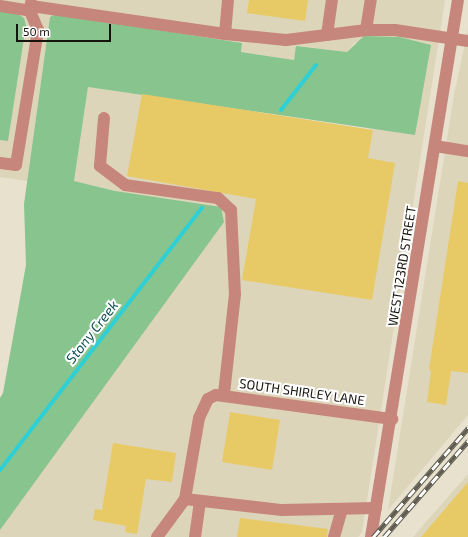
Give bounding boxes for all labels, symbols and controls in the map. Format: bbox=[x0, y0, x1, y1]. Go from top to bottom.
scale bar bbox=[18, 16, 113, 42]
text: 50 m bbox=[23, 24, 50, 38]
street label: WEST 123RD STREET bbox=[385, 205, 419, 327]
water label: Stony Creek bbox=[62, 297, 122, 367]
street label: SOUTH SHIRLEY LANE bbox=[238, 375, 366, 409]

